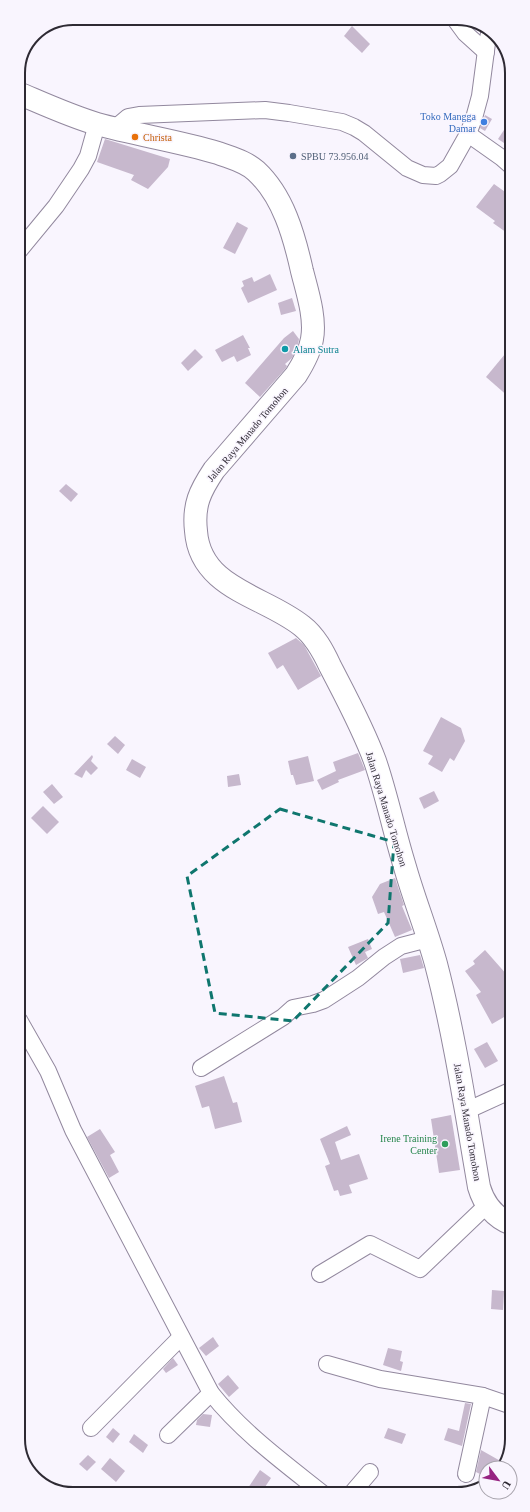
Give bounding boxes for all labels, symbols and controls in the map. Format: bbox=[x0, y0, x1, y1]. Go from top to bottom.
place label: Toko Mangga Damar bbox=[420, 111, 477, 134]
marker: Toko Mangga Damar bbox=[479, 117, 489, 127]
marker: Christa bbox=[130, 132, 140, 142]
place label: Christa bbox=[143, 132, 172, 143]
marker: SPBU 73.956.04 bbox=[288, 151, 298, 161]
place label: SPBU 73.956.04 bbox=[301, 151, 369, 162]
marker: Alam Sutra bbox=[280, 344, 290, 354]
place label: Alam Sutra bbox=[293, 344, 339, 355]
street label: Jalan Raya Manado Tomohon bbox=[205, 385, 290, 484]
street label: Jalan Raya Manado Tomohon bbox=[364, 750, 409, 868]
street label: Jalan Raya Manado Tomohon bbox=[452, 1062, 483, 1182]
place label: Irene Training Center bbox=[380, 1133, 438, 1156]
marker: Irene Training Center bbox=[440, 1139, 450, 1149]
north arrow bbox=[478, 1460, 518, 1500]
text: U bbox=[499, 1479, 514, 1492]

